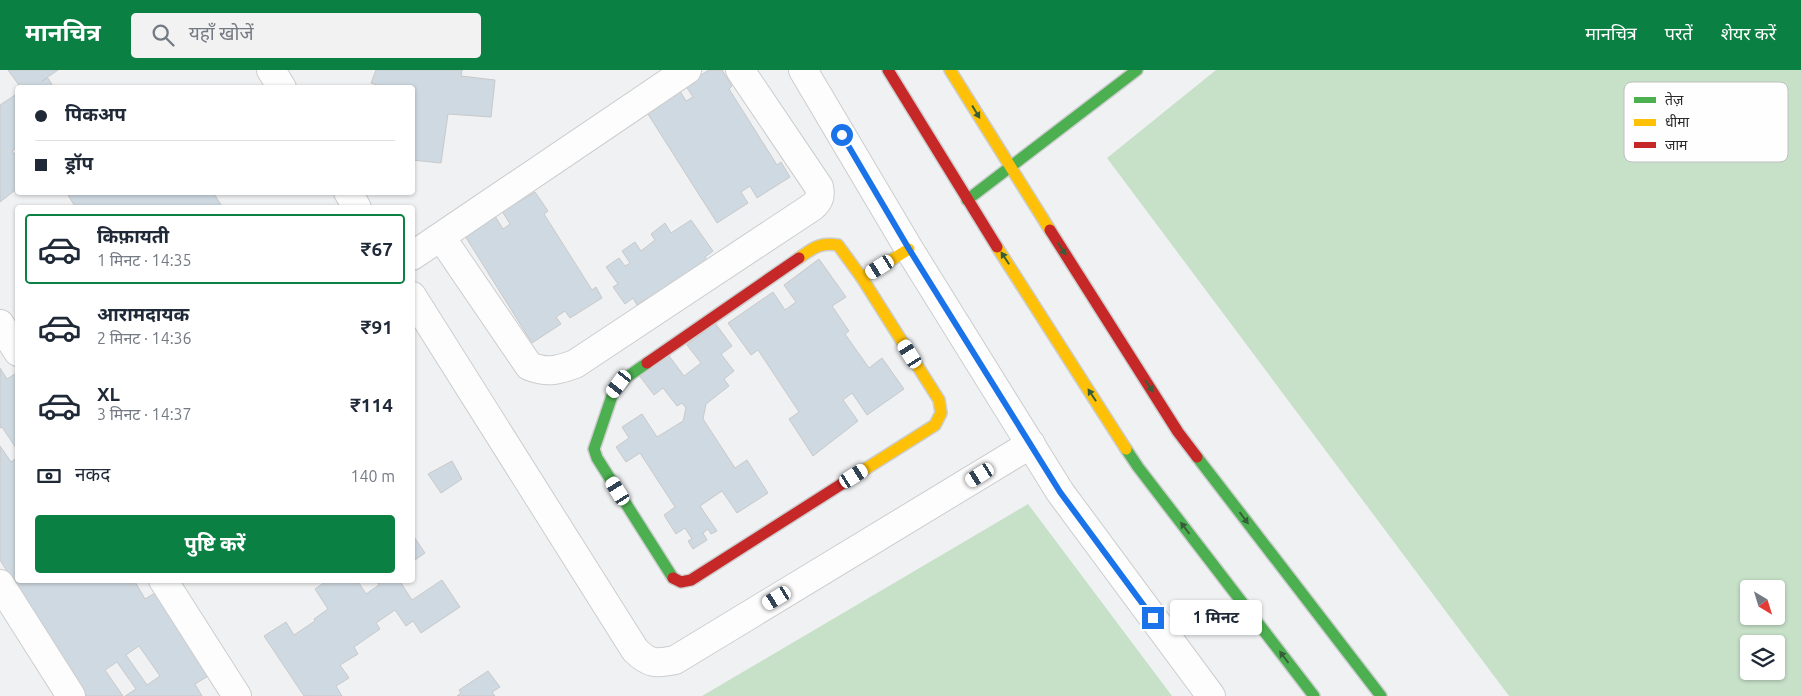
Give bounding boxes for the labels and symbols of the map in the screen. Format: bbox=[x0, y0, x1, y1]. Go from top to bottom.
legend bbox=[1624, 82, 1788, 162]
text: तेज़ bbox=[1665, 91, 1684, 108]
one-way arrow bbox=[971, 105, 980, 118]
text: धीमा bbox=[1665, 114, 1690, 130]
route start bbox=[831, 124, 853, 146]
text: जाम bbox=[1665, 137, 1688, 153]
one-way arrow bbox=[1057, 243, 1067, 256]
one-way arrow bbox=[1000, 252, 1009, 265]
car bbox=[863, 253, 896, 281]
car bbox=[895, 337, 924, 371]
car bbox=[603, 368, 634, 400]
one-way arrow bbox=[1145, 380, 1154, 393]
one-way arrow bbox=[1087, 389, 1097, 402]
car bbox=[963, 461, 996, 489]
car bbox=[837, 462, 870, 490]
car bbox=[603, 474, 632, 508]
one-way arrow bbox=[1239, 511, 1250, 524]
one-way arrow bbox=[1180, 521, 1190, 535]
north arrow bbox=[1740, 580, 1785, 625]
car bbox=[760, 584, 793, 612]
callout: 1 मिनट bbox=[1170, 600, 1263, 636]
route end bbox=[1142, 607, 1164, 629]
one-way arrow bbox=[1279, 650, 1289, 664]

